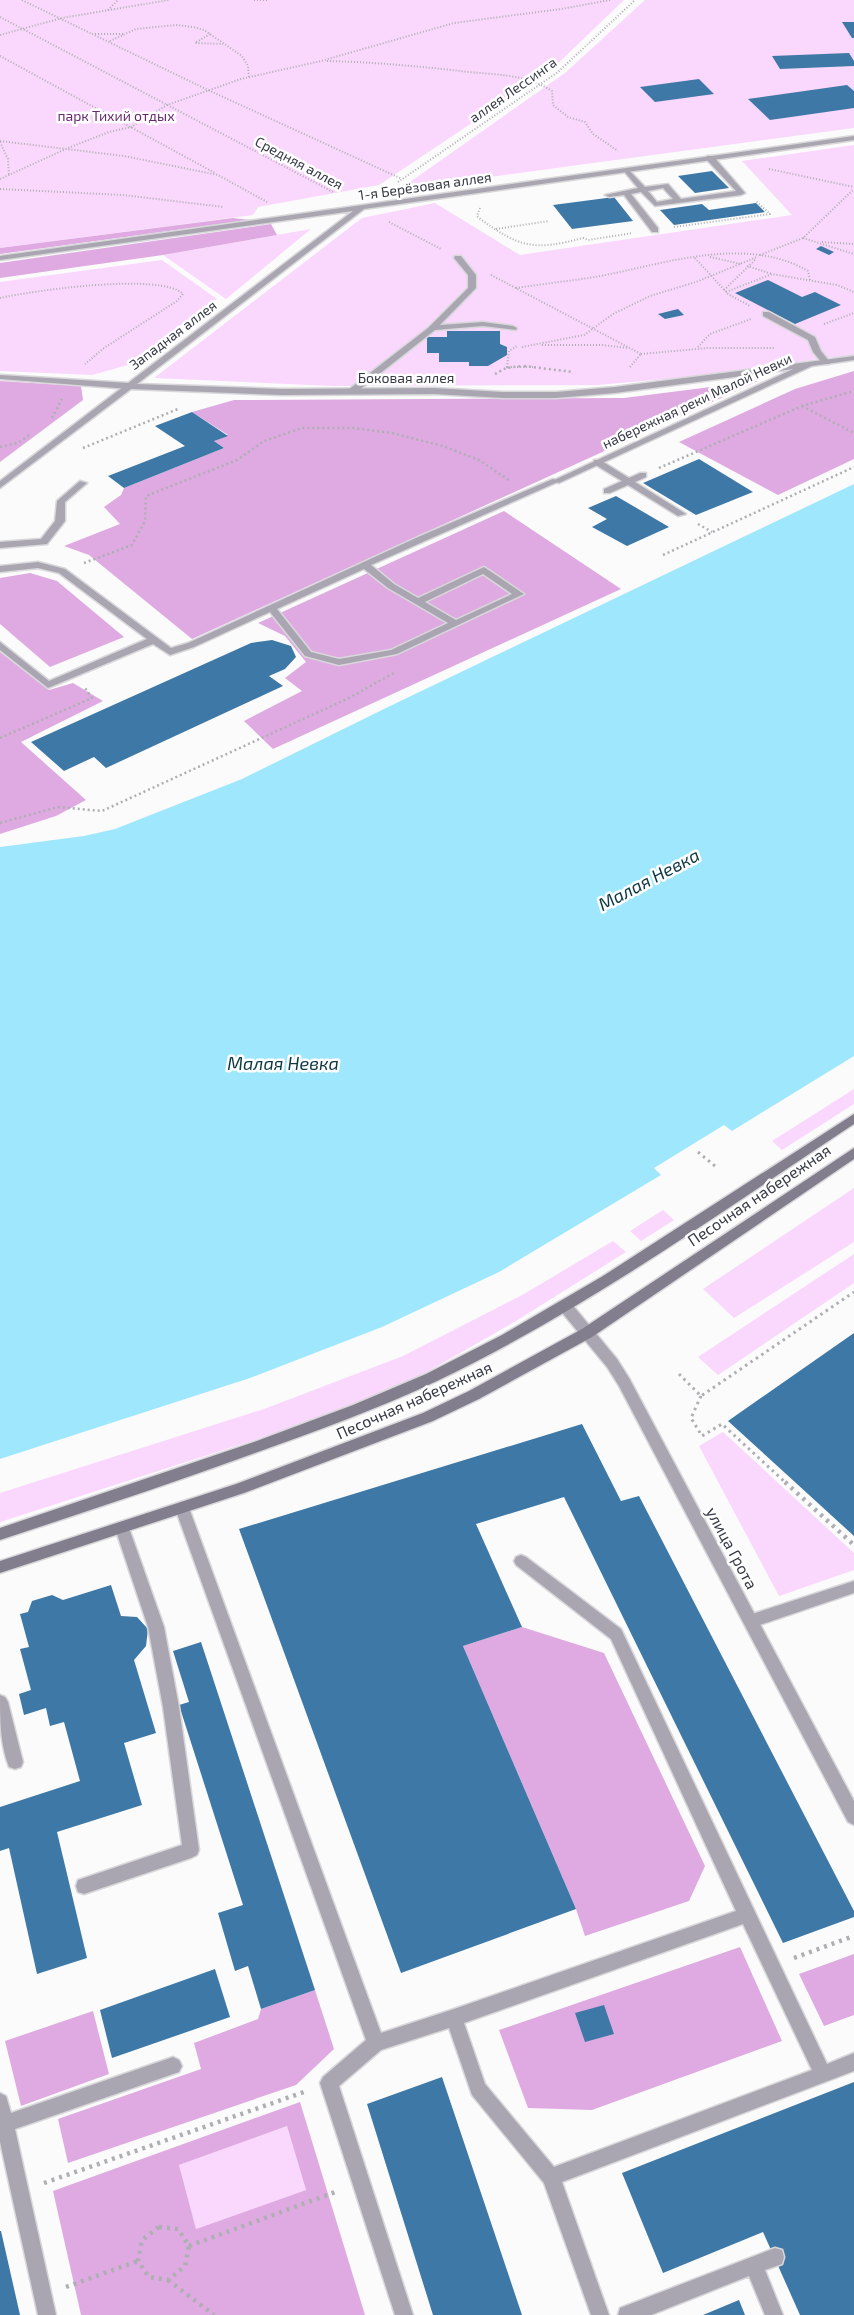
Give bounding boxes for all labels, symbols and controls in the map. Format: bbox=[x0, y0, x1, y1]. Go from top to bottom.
street label: аллея Лессинга bbox=[466, 53, 560, 126]
park label: парк Тихий отдых bbox=[57, 107, 175, 124]
street label: Средняя аллея bbox=[252, 132, 346, 193]
street label: 1-я Берёзовая аллея bbox=[357, 168, 492, 203]
street label: Западная аллея bbox=[126, 296, 220, 373]
street label: набережная реки Малой Невки bbox=[599, 349, 794, 452]
street label: Боковая аллея bbox=[358, 369, 454, 386]
water label: Малая Невка bbox=[594, 843, 703, 915]
water label: Малая Невка bbox=[227, 1052, 339, 1074]
street label: Песочная набережная bbox=[684, 1140, 834, 1250]
street label: Песочная набережная bbox=[333, 1357, 495, 1442]
street label: улица Грота bbox=[702, 1504, 762, 1592]

